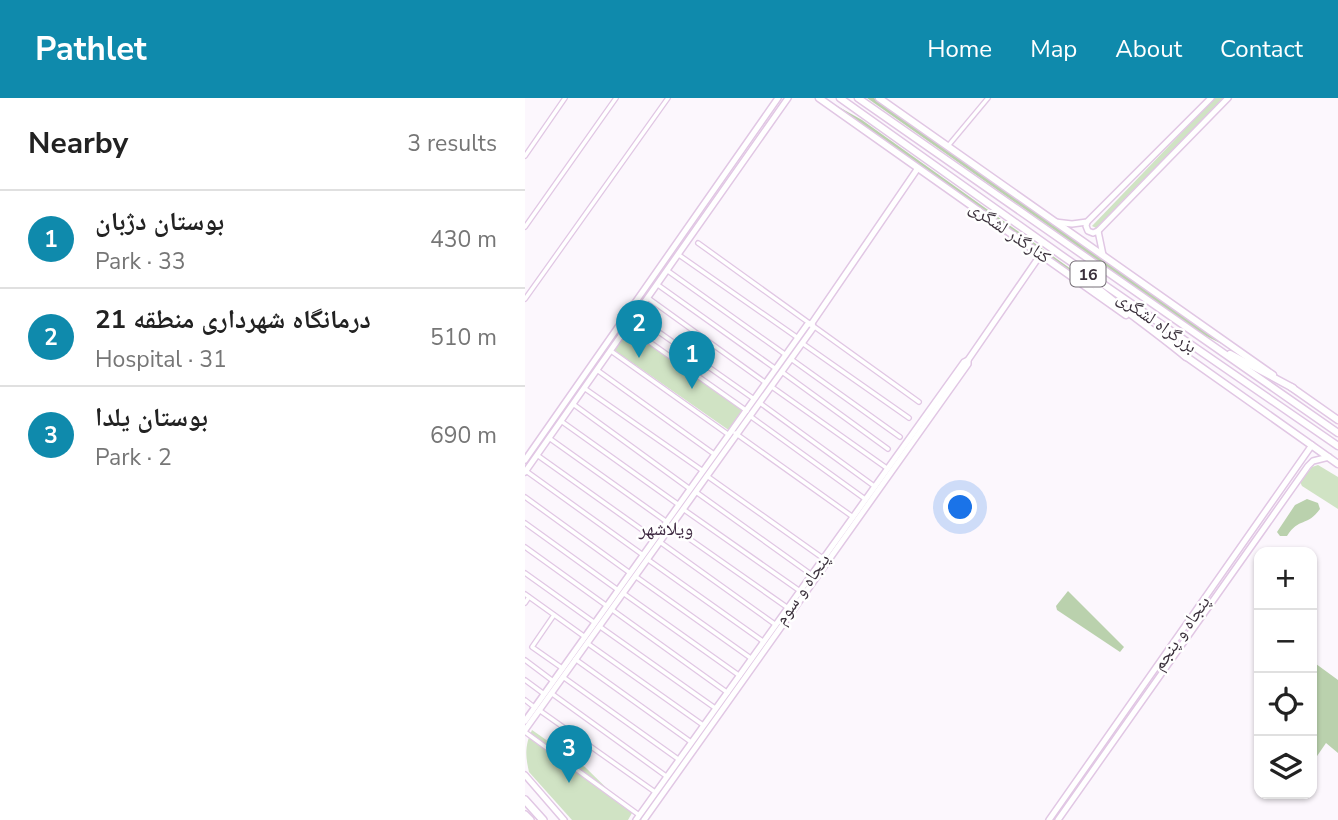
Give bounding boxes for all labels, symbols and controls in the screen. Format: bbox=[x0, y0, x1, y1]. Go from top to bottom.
text: Pathlet bbox=[35, 27, 147, 72]
text: Home bbox=[927, 33, 992, 65]
text: Map bbox=[1030, 33, 1077, 65]
text: About bbox=[1115, 33, 1182, 65]
text: Contact bbox=[1220, 33, 1303, 65]
text: Nearby bbox=[28, 123, 128, 164]
text: 3 results bbox=[407, 128, 497, 159]
street label: کنارگذر لشگری bbox=[965, 195, 1056, 269]
text: بوستان دژبان bbox=[95, 204, 224, 239]
text: 1 bbox=[44, 224, 58, 255]
text: 430 m bbox=[430, 224, 497, 255]
text: Park · 33 bbox=[95, 246, 186, 277]
road number: 16 bbox=[1071, 262, 1105, 286]
street label: بزرگراه لشگری bbox=[1112, 286, 1202, 358]
pin: 2 bbox=[616, 300, 662, 358]
text: درمانگاه شهرداری منطقه 21 bbox=[95, 302, 371, 337]
text: 2 bbox=[44, 322, 58, 353]
text: 510 m bbox=[430, 322, 497, 353]
pin: 1 bbox=[669, 331, 715, 389]
text: Hospital · 31 bbox=[95, 344, 227, 375]
text: بوستان یلدا bbox=[95, 400, 208, 435]
text: 3 bbox=[44, 420, 58, 451]
text: 690 m bbox=[430, 420, 497, 451]
text: Park · 2 bbox=[95, 442, 172, 473]
your location bbox=[943, 490, 977, 524]
district label: ویلاشهر bbox=[638, 516, 693, 542]
map controls bbox=[1254, 547, 1317, 799]
button: + bbox=[1254, 547, 1317, 610]
street label: پنجاه و سوم bbox=[769, 549, 835, 629]
street label: پنجاه و پنجم bbox=[1147, 591, 1215, 675]
button: − bbox=[1254, 610, 1317, 673]
button: locate bbox=[1254, 673, 1317, 736]
pin: 3 bbox=[546, 725, 592, 783]
button: layers bbox=[1254, 736, 1317, 799]

